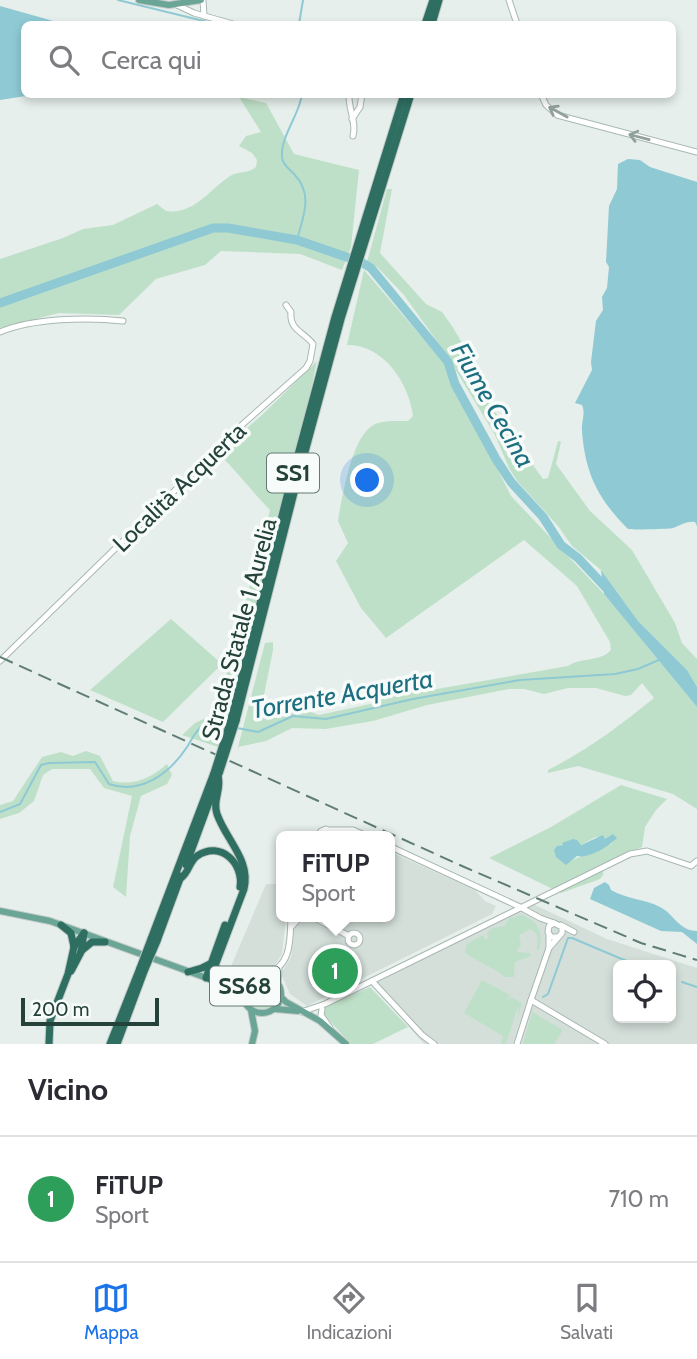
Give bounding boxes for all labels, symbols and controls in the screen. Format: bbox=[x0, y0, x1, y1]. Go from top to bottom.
search box bbox=[21, 21, 676, 98]
icon: search bbox=[45, 41, 83, 79]
text: Cerca qui bbox=[101, 44, 202, 76]
one-way arrow bbox=[548, 105, 569, 119]
one-way arrow bbox=[628, 129, 650, 142]
water label: Fiume Cecina bbox=[444, 337, 542, 473]
street label: Località Acquerta bbox=[106, 416, 252, 558]
road number: SS1 bbox=[267, 453, 319, 492]
your location bbox=[350, 463, 384, 497]
street label: Strada Statale 1 Aurelia bbox=[195, 514, 283, 743]
water label: Torrente Acquerta bbox=[248, 662, 436, 726]
popup bbox=[276, 831, 395, 922]
text: FiTUP bbox=[302, 847, 369, 879]
text: Sport bbox=[302, 879, 355, 907]
pin: 1 bbox=[312, 945, 358, 997]
map controls bbox=[613, 960, 676, 1023]
button: locate bbox=[613, 960, 676, 1023]
road number: SS68 bbox=[210, 967, 280, 1006]
scale bar bbox=[21, 995, 159, 1027]
text: 200 m bbox=[32, 998, 89, 1021]
text: Vicino bbox=[28, 1071, 108, 1108]
text: FiTUP bbox=[95, 1169, 163, 1201]
text: 1 bbox=[47, 1185, 55, 1213]
text: 710 m bbox=[609, 1185, 669, 1213]
text: Sport bbox=[95, 1201, 149, 1229]
tab: Mappa bbox=[84, 1279, 139, 1344]
tab: Indicazioni bbox=[306, 1279, 392, 1344]
tab: Salvati bbox=[560, 1279, 613, 1344]

